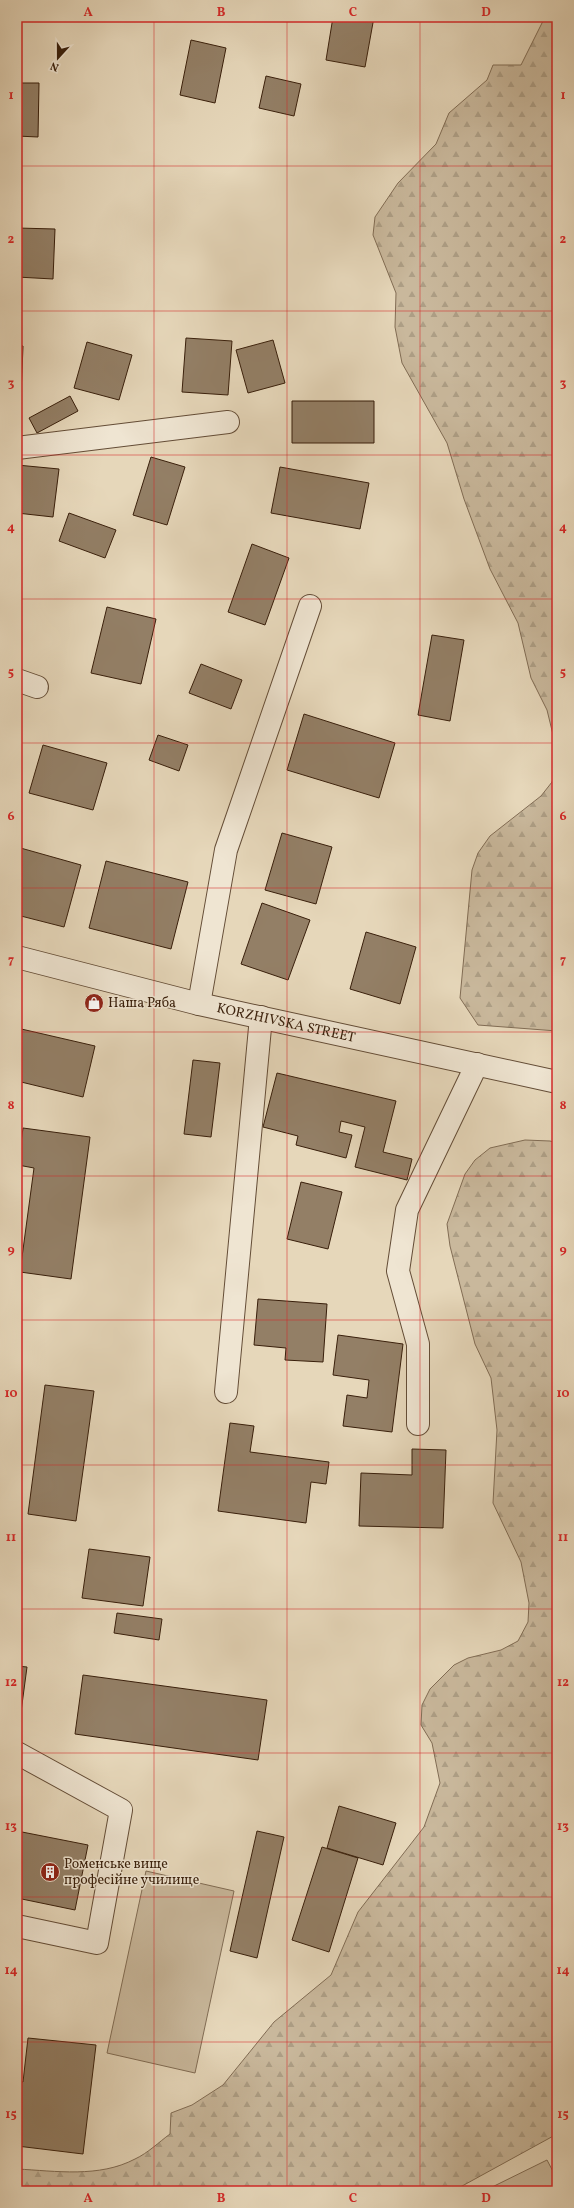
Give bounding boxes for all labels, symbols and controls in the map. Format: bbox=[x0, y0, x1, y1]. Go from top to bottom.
text: A bbox=[83, 4, 93, 22]
text: B bbox=[217, 4, 226, 22]
text: C bbox=[349, 4, 357, 22]
text: D bbox=[481, 4, 491, 22]
north arrow bbox=[38, 38, 78, 78]
text: N bbox=[49, 58, 61, 74]
text: 1 bbox=[8, 87, 14, 105]
text: 1 bbox=[560, 87, 566, 105]
text: 2 bbox=[8, 231, 15, 249]
text: 2 bbox=[560, 231, 567, 249]
text: 3 bbox=[8, 375, 15, 393]
text: 3 bbox=[560, 375, 567, 393]
text: 4 bbox=[7, 519, 15, 537]
text: 4 bbox=[559, 519, 567, 537]
text: 5 bbox=[8, 664, 14, 682]
text: 5 bbox=[560, 664, 566, 682]
text: 6 bbox=[7, 808, 15, 826]
text: 6 bbox=[559, 808, 567, 826]
text: 7 bbox=[8, 952, 14, 970]
text: 7 bbox=[560, 952, 566, 970]
shop icon: Наша Ряба bbox=[83, 992, 105, 1014]
place label: Наша Ряба bbox=[108, 994, 176, 1013]
street label: KORZHIVSKA STREET bbox=[215, 999, 357, 1047]
text: 8 bbox=[7, 1097, 15, 1115]
text: 8 bbox=[559, 1097, 567, 1115]
text: 9 bbox=[7, 1241, 15, 1259]
text: 9 bbox=[559, 1241, 567, 1259]
text: 10 bbox=[4, 1385, 18, 1403]
text: 10 bbox=[556, 1385, 570, 1403]
text: 11 bbox=[6, 1529, 16, 1547]
text: 11 bbox=[558, 1529, 568, 1547]
text: 12 bbox=[5, 1674, 17, 1692]
text: 12 bbox=[557, 1674, 569, 1692]
text: 13 bbox=[5, 1818, 17, 1836]
text: 13 bbox=[557, 1818, 569, 1836]
place label: Роменське вище професійне училище bbox=[64, 1855, 200, 1890]
building icon: Роменське вище професійне училище bbox=[39, 1861, 61, 1883]
text: 14 bbox=[4, 1962, 18, 1980]
text: 14 bbox=[556, 1962, 570, 1980]
text: 15 bbox=[5, 2106, 17, 2124]
text: 15 bbox=[557, 2106, 569, 2124]
text: A bbox=[83, 2190, 93, 2208]
text: B bbox=[217, 2190, 226, 2208]
text: C bbox=[349, 2190, 357, 2208]
text: D bbox=[481, 2190, 491, 2208]

